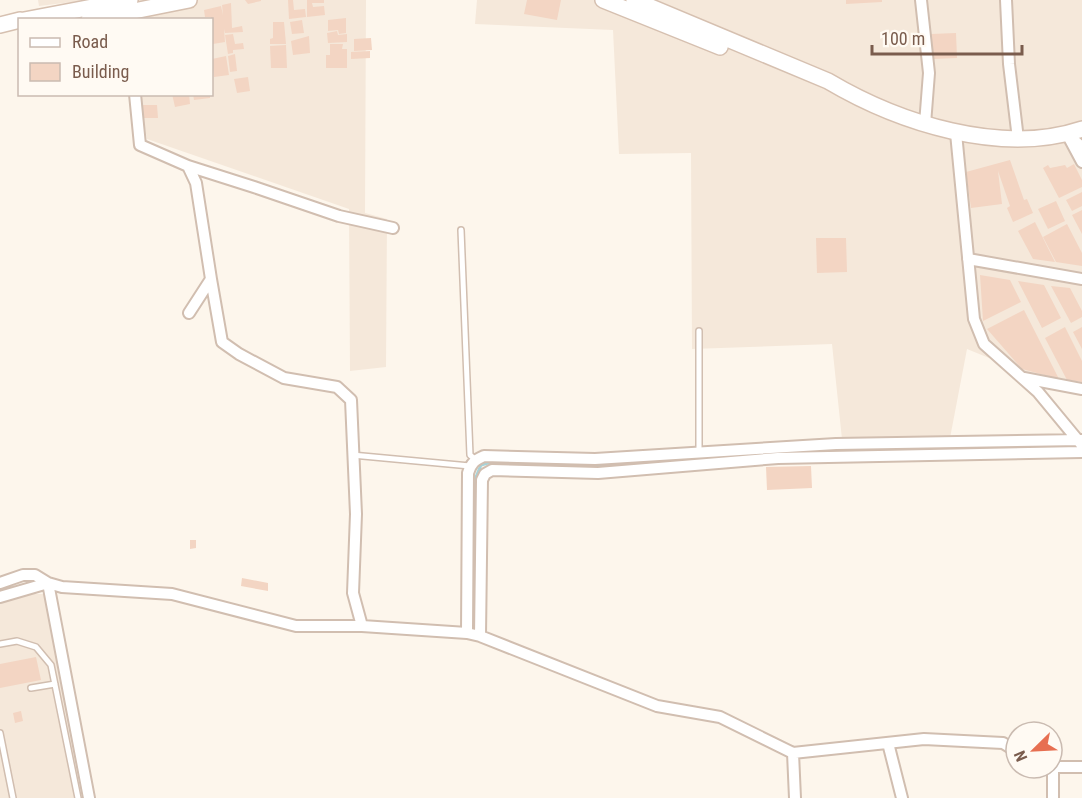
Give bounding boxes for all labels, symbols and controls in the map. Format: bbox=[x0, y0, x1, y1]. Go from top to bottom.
legend bbox=[18, 18, 213, 96]
scale bar bbox=[872, 18, 1022, 56]
text: 100 m bbox=[881, 28, 925, 49]
text: Road bbox=[72, 31, 108, 52]
text: Building bbox=[72, 61, 129, 82]
north arrow bbox=[1004, 720, 1064, 780]
text: N bbox=[1010, 748, 1031, 764]

